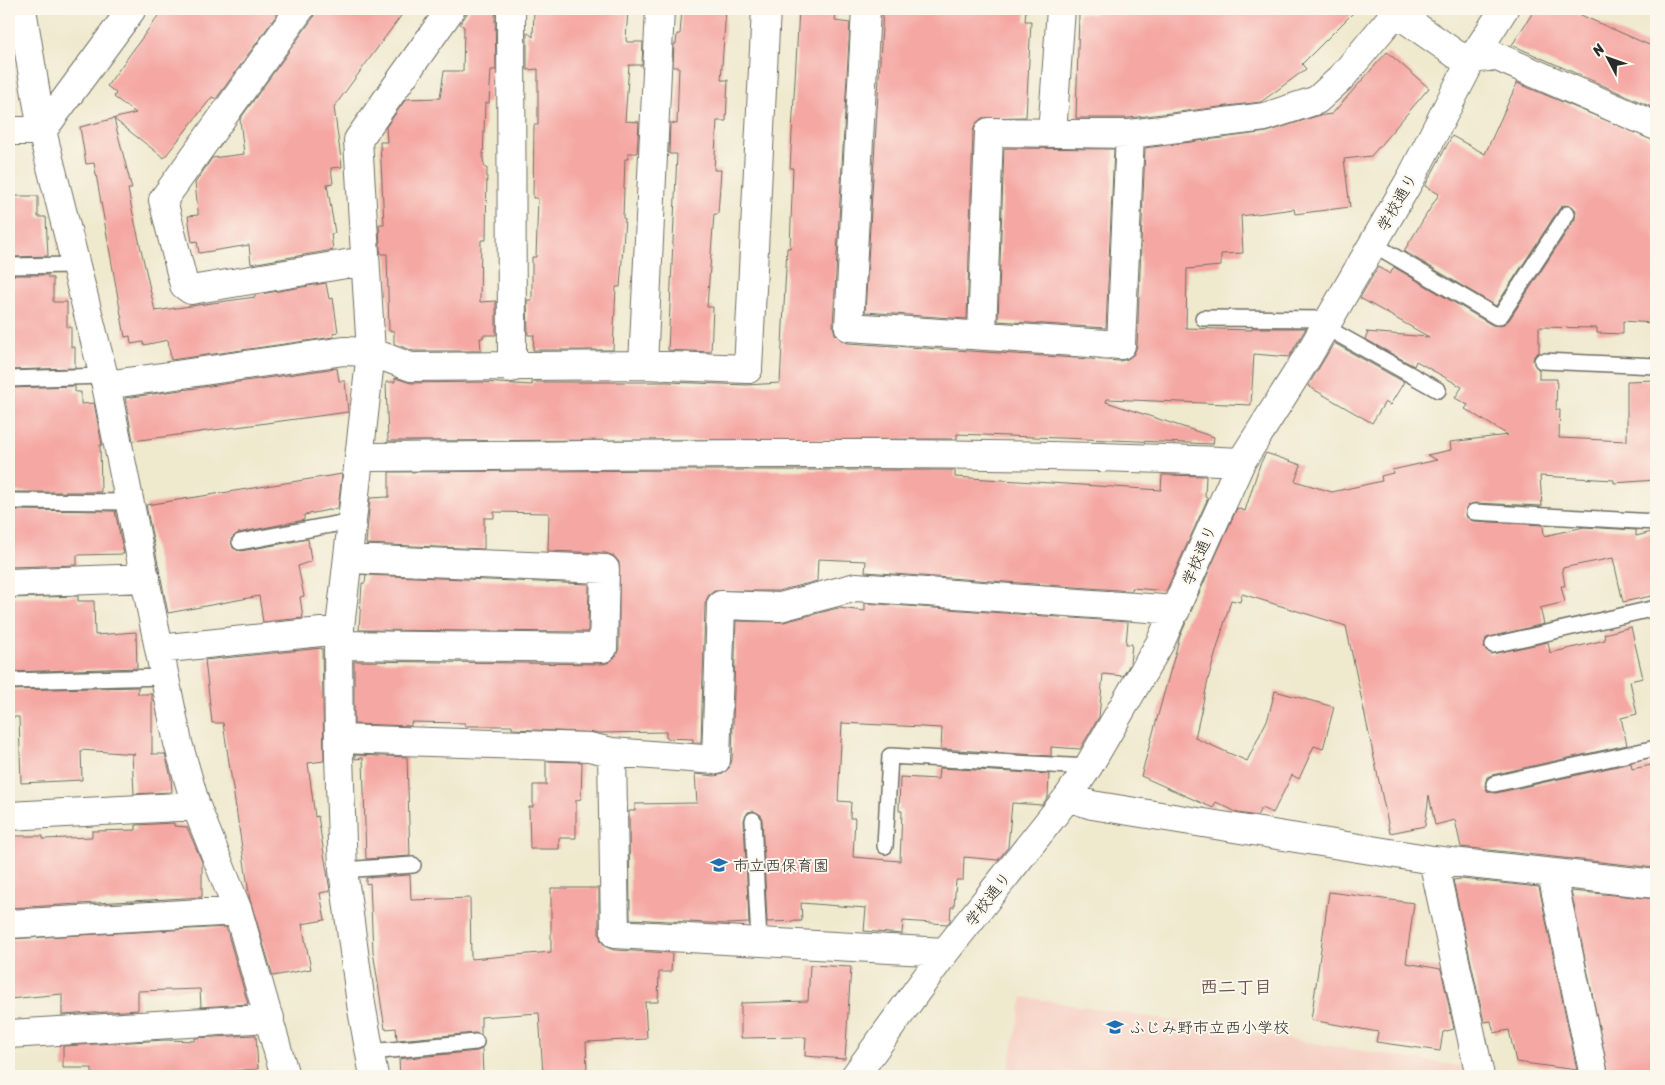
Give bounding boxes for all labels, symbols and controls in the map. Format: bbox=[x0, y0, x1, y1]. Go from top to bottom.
north arrow bbox=[1582, 32, 1632, 82]
text: N bbox=[1585, 38, 1611, 62]
street label: 学校通り bbox=[1368, 167, 1426, 237]
street label: 学校通り bbox=[1173, 520, 1225, 590]
place label: 市立西保育園 bbox=[733, 851, 829, 880]
school or university icon: 市立西保育園 bbox=[709, 855, 729, 875]
street label: 学校通り bbox=[957, 865, 1019, 933]
district label: 西二丁目 bbox=[1200, 971, 1272, 1003]
place label: ふじみ野市立西小学校 bbox=[1129, 1013, 1289, 1042]
school or university icon: ふじみ野市立西小学校 bbox=[1105, 1017, 1125, 1037]

